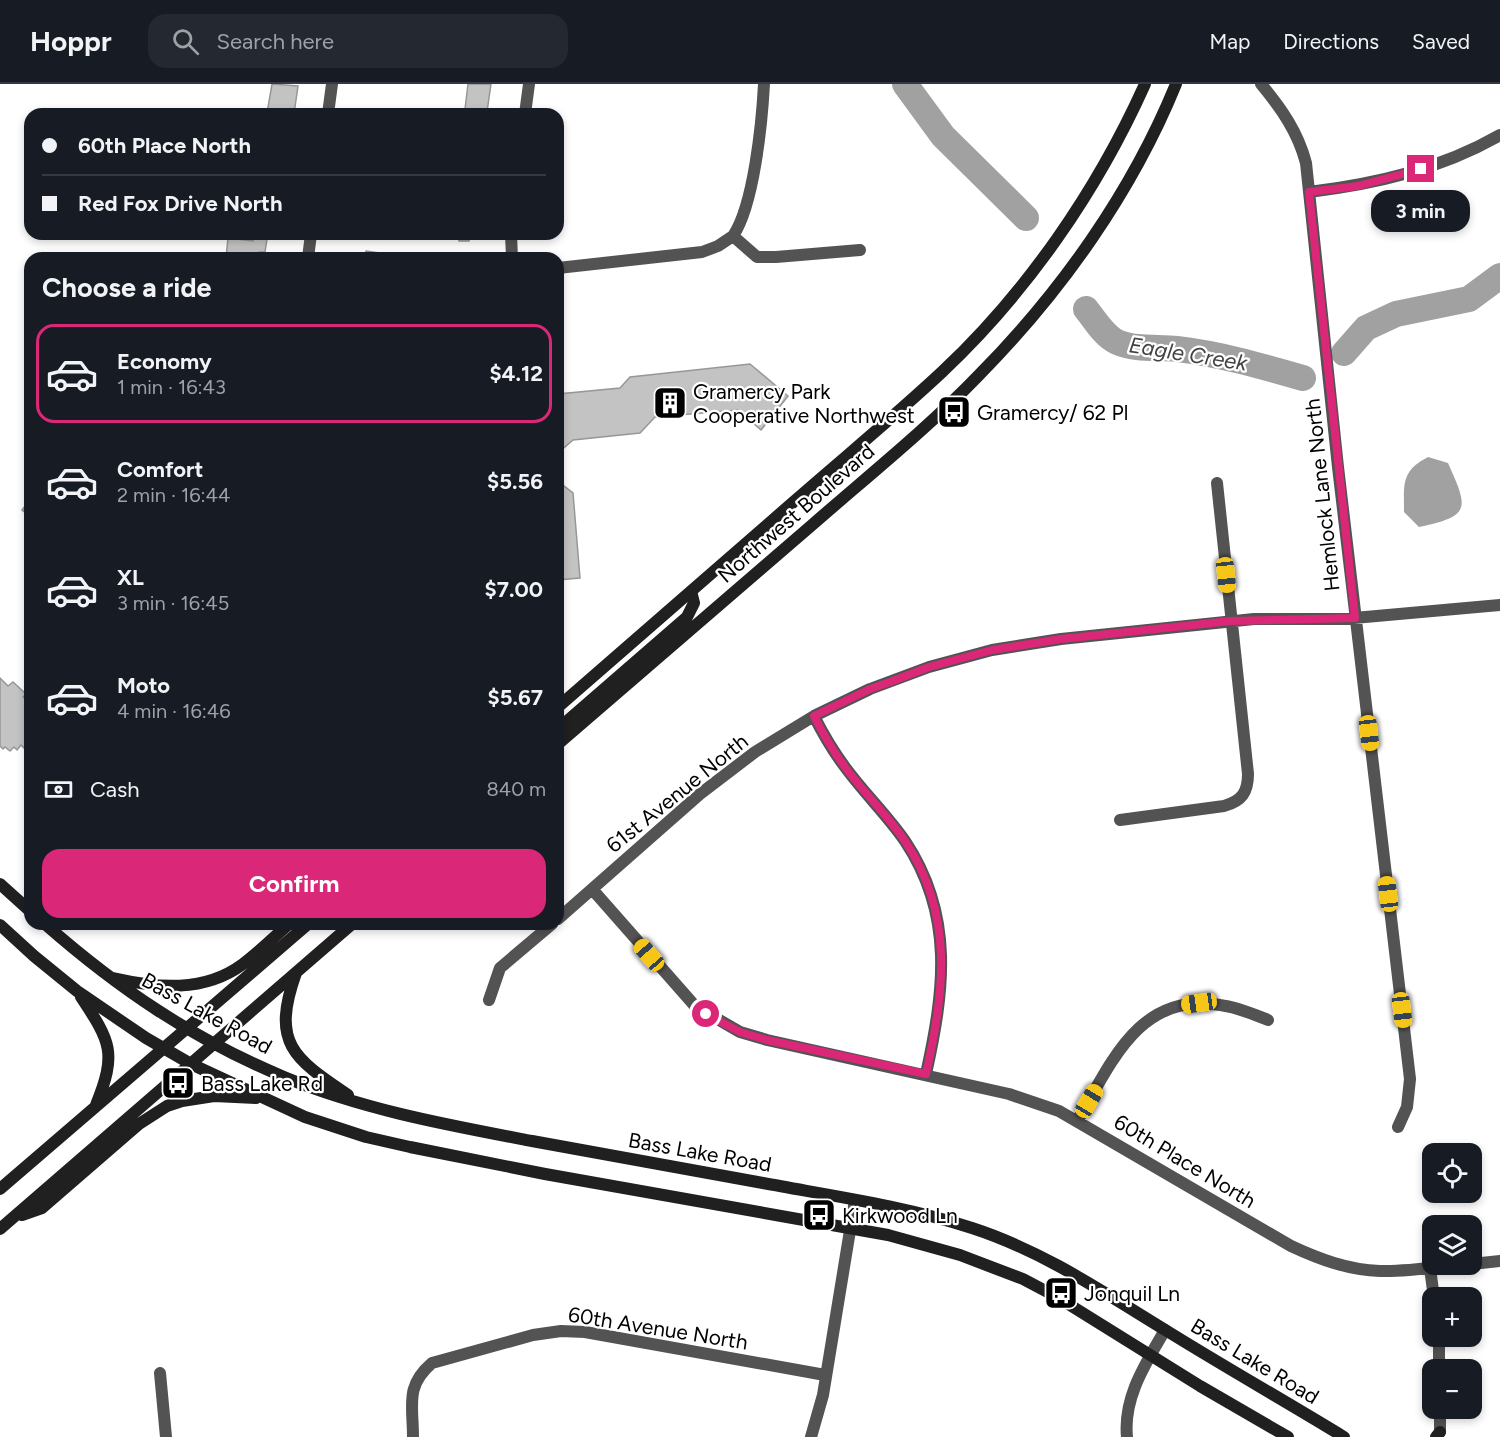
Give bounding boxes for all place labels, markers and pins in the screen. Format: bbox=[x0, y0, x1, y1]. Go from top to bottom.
place label: Gramercy Park Cooperative Northwest bbox=[693, 379, 915, 428]
building icon: Gramercy Park Cooperative Northwest bbox=[652, 385, 688, 421]
bus stop icon: Gramercy/ 62 Pl bbox=[936, 394, 972, 430]
place label: Gramercy/ 62 Pl bbox=[977, 400, 1128, 425]
bus stop icon: Bass Lake Rd bbox=[160, 1065, 196, 1101]
place label: Bass Lake Rd bbox=[201, 1071, 323, 1096]
bus stop icon: Kirkwood Ln bbox=[801, 1197, 837, 1233]
place label: Kirkwood Ln bbox=[842, 1203, 958, 1228]
bus stop icon: Jonquil Ln bbox=[1043, 1275, 1079, 1311]
place label: Jonquil Ln bbox=[1084, 1281, 1180, 1306]

